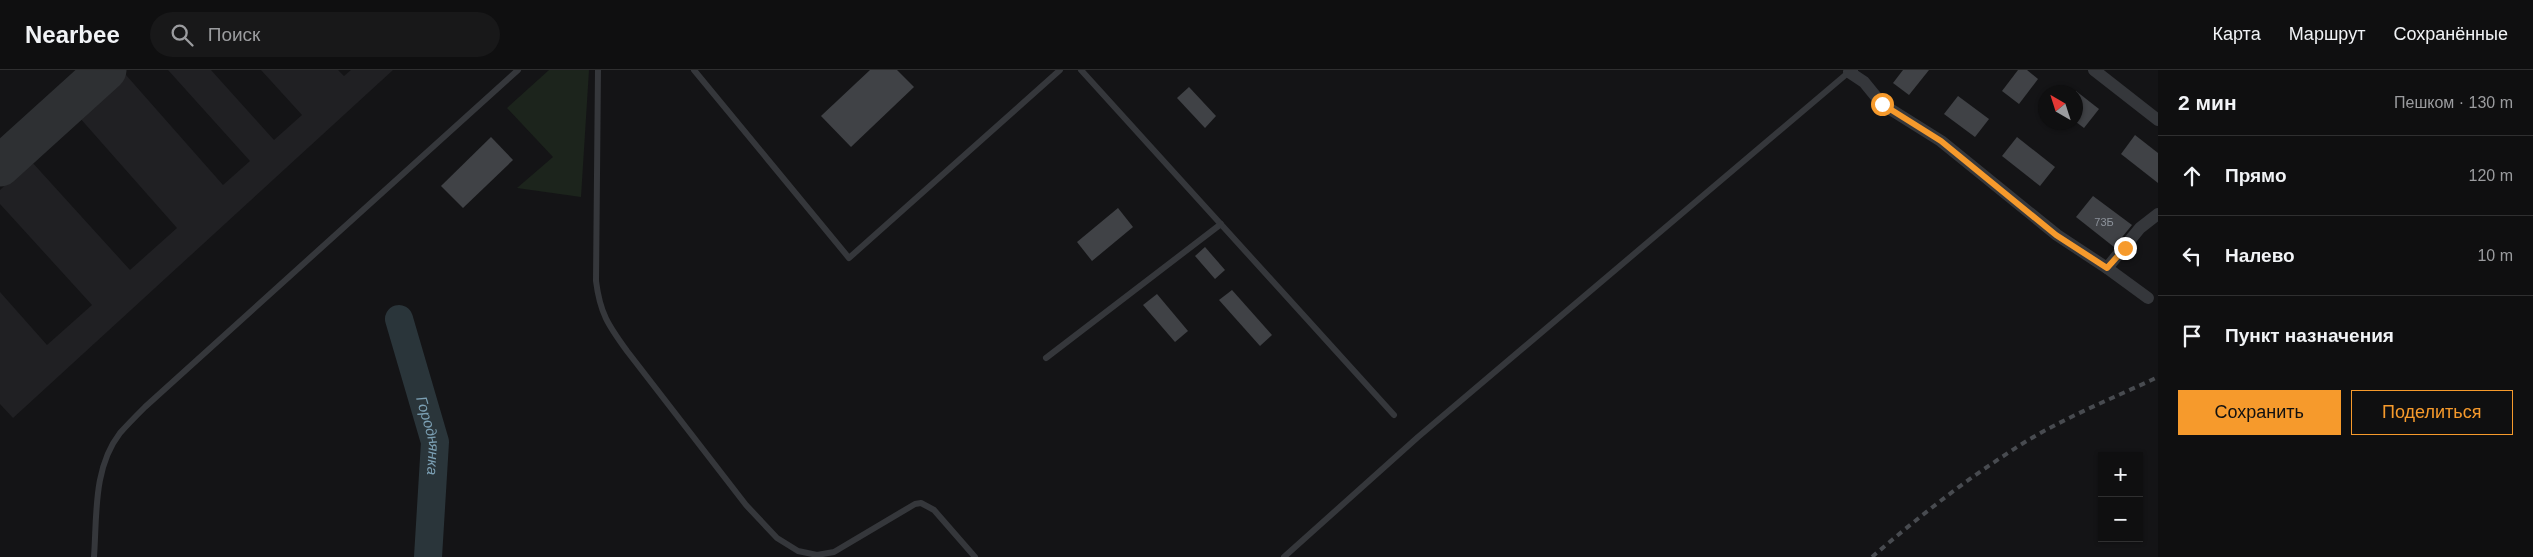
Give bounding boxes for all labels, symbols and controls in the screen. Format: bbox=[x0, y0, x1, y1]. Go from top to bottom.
search box bbox=[150, 12, 500, 57]
text: Nearbee bbox=[25, 21, 120, 48]
icon: search bbox=[168, 21, 196, 49]
text: Поиск bbox=[208, 24, 260, 45]
text: Карта bbox=[2213, 24, 2261, 44]
text: Маршрут bbox=[2289, 24, 2365, 44]
text: Сохранённые bbox=[2393, 24, 2508, 44]
north arrow bbox=[2038, 85, 2083, 130]
text: 2 мин bbox=[2178, 91, 2237, 114]
route start bbox=[1871, 93, 1894, 116]
text: Пешком · 130 m bbox=[2394, 94, 2513, 111]
icon: ahead bbox=[2178, 162, 2206, 190]
text: Прямо bbox=[2225, 165, 2287, 186]
text: 120 m bbox=[2469, 167, 2513, 184]
house number: 73Б bbox=[2094, 216, 2114, 228]
route end bbox=[2114, 237, 2137, 260]
icon: left bbox=[2178, 242, 2206, 270]
text: Налево bbox=[2225, 245, 2295, 266]
text: 10 m bbox=[2477, 247, 2513, 264]
icon: arrive bbox=[2178, 322, 2206, 350]
text: Пункт назначения bbox=[2225, 325, 2394, 346]
button: Сохранить bbox=[2178, 390, 2341, 435]
button: Поделиться bbox=[2351, 390, 2513, 435]
water label: Городнянка bbox=[414, 394, 444, 476]
map controls bbox=[2098, 452, 2143, 542]
button: + bbox=[2098, 452, 2143, 497]
button: − bbox=[2098, 497, 2143, 542]

